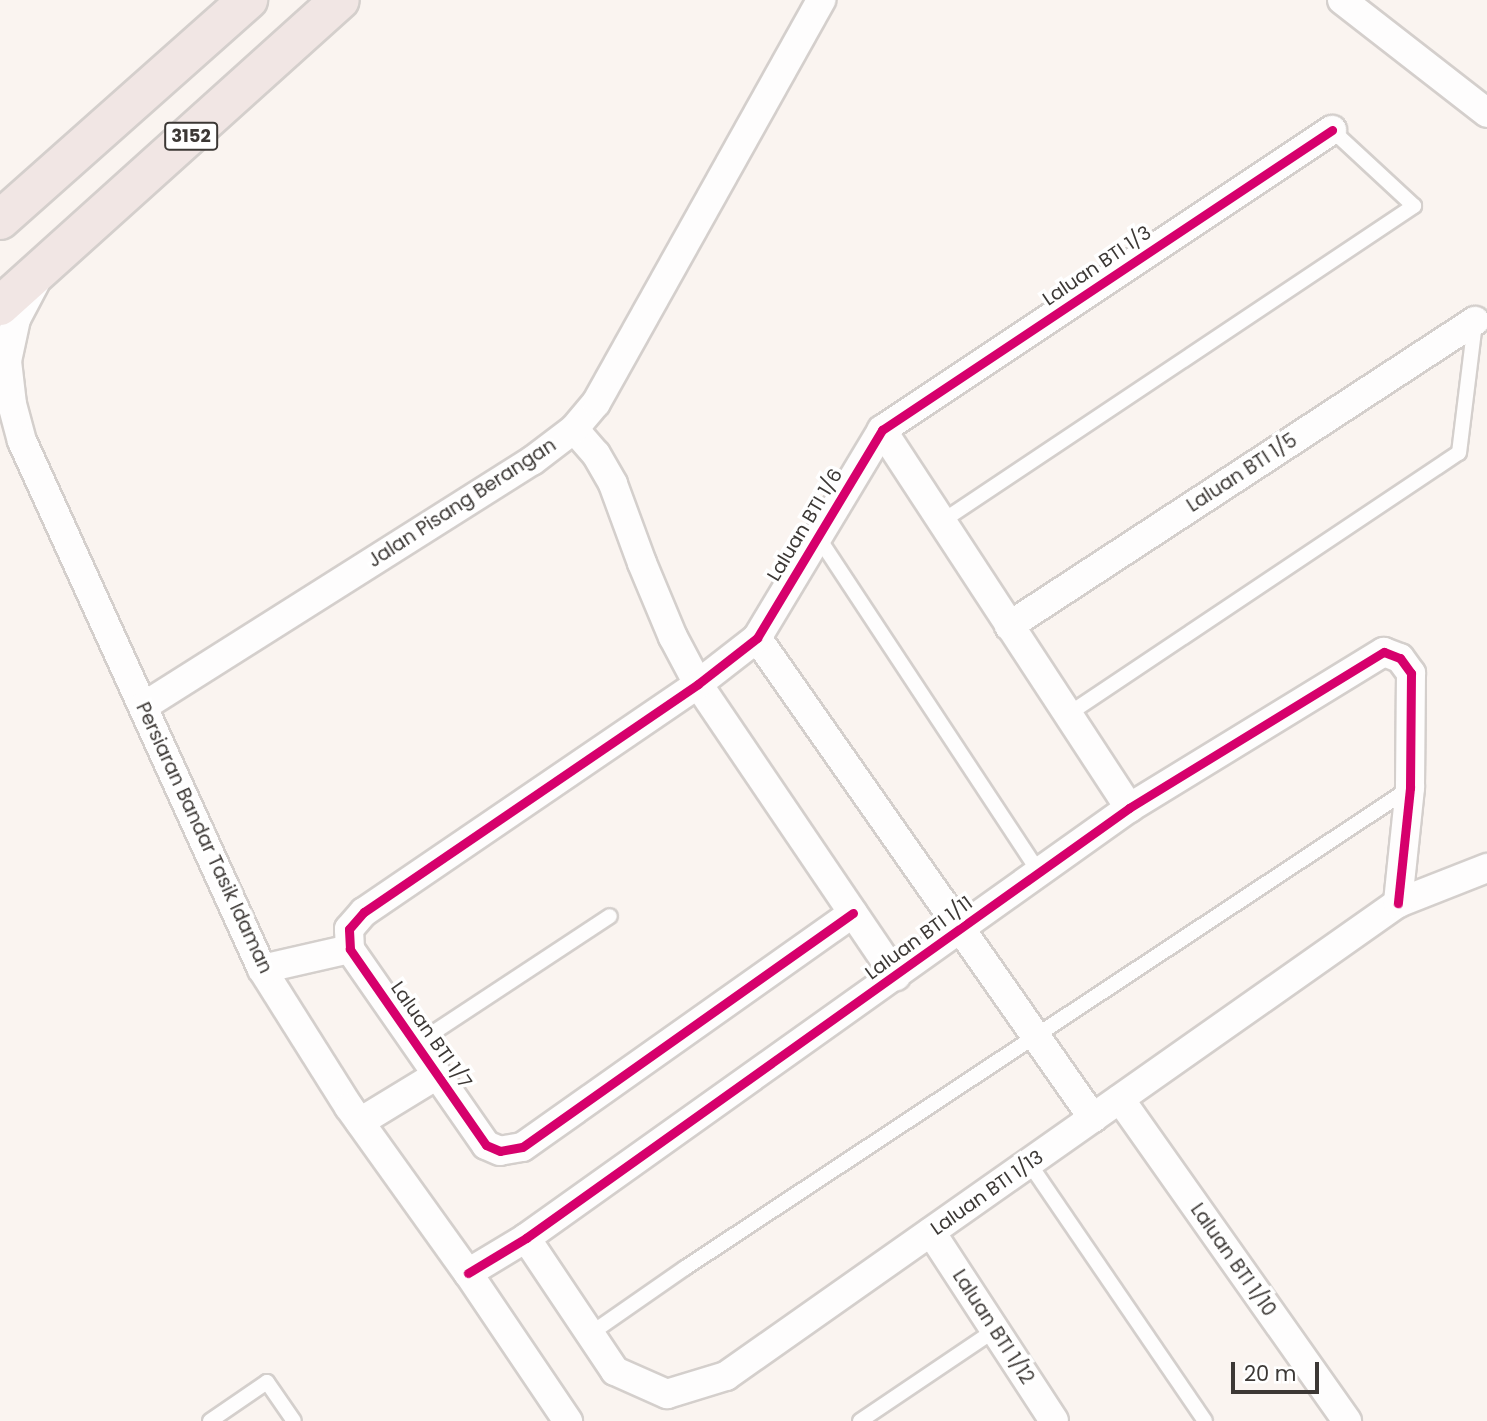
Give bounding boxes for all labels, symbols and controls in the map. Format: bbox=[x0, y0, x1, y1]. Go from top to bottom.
road number: 3152 bbox=[163, 121, 219, 150]
street label: Laluan BTI 1/3 bbox=[1038, 221, 1156, 311]
street label: Laluan BTI 1/5 bbox=[1183, 429, 1301, 517]
street label: Jalan Pisang Berangan bbox=[364, 434, 560, 572]
street label: Laluan BTI 1/6 bbox=[763, 465, 847, 585]
street label: Persiaran Bandar Tasik Idaman bbox=[131, 699, 277, 977]
street label: Laluan BTI 1/11 bbox=[861, 891, 977, 985]
street label: Laluan BTI 1/7 bbox=[386, 977, 476, 1093]
street label: Laluan BTI 1/13 bbox=[926, 1146, 1048, 1240]
street label: Laluan BTI 1/10 bbox=[1186, 1199, 1280, 1321]
street label: Laluan BTI 1/12 bbox=[948, 1266, 1038, 1388]
scale bar bbox=[1235, 1348, 1322, 1392]
text: 20 m bbox=[1244, 1359, 1297, 1388]

